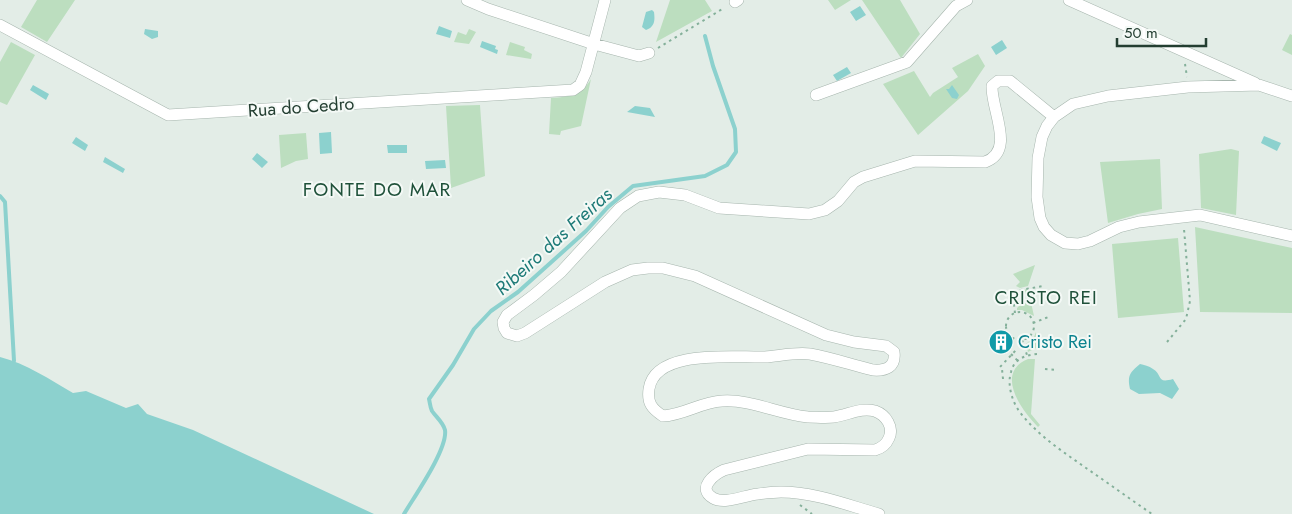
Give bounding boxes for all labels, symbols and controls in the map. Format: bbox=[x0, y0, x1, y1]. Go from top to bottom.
scale bar bbox=[1117, 15, 1206, 47]
text: 50 m bbox=[1124, 22, 1158, 44]
street label: Rua do Cedro bbox=[247, 90, 355, 124]
district label: FONTE DO MAR bbox=[303, 176, 451, 203]
water label: Ribeiro das Freiras bbox=[489, 181, 618, 301]
district label: CRISTO REI bbox=[994, 284, 1098, 311]
building icon: Cristo Rei bbox=[988, 329, 1014, 355]
place label: Cristo Rei bbox=[1018, 329, 1092, 355]

